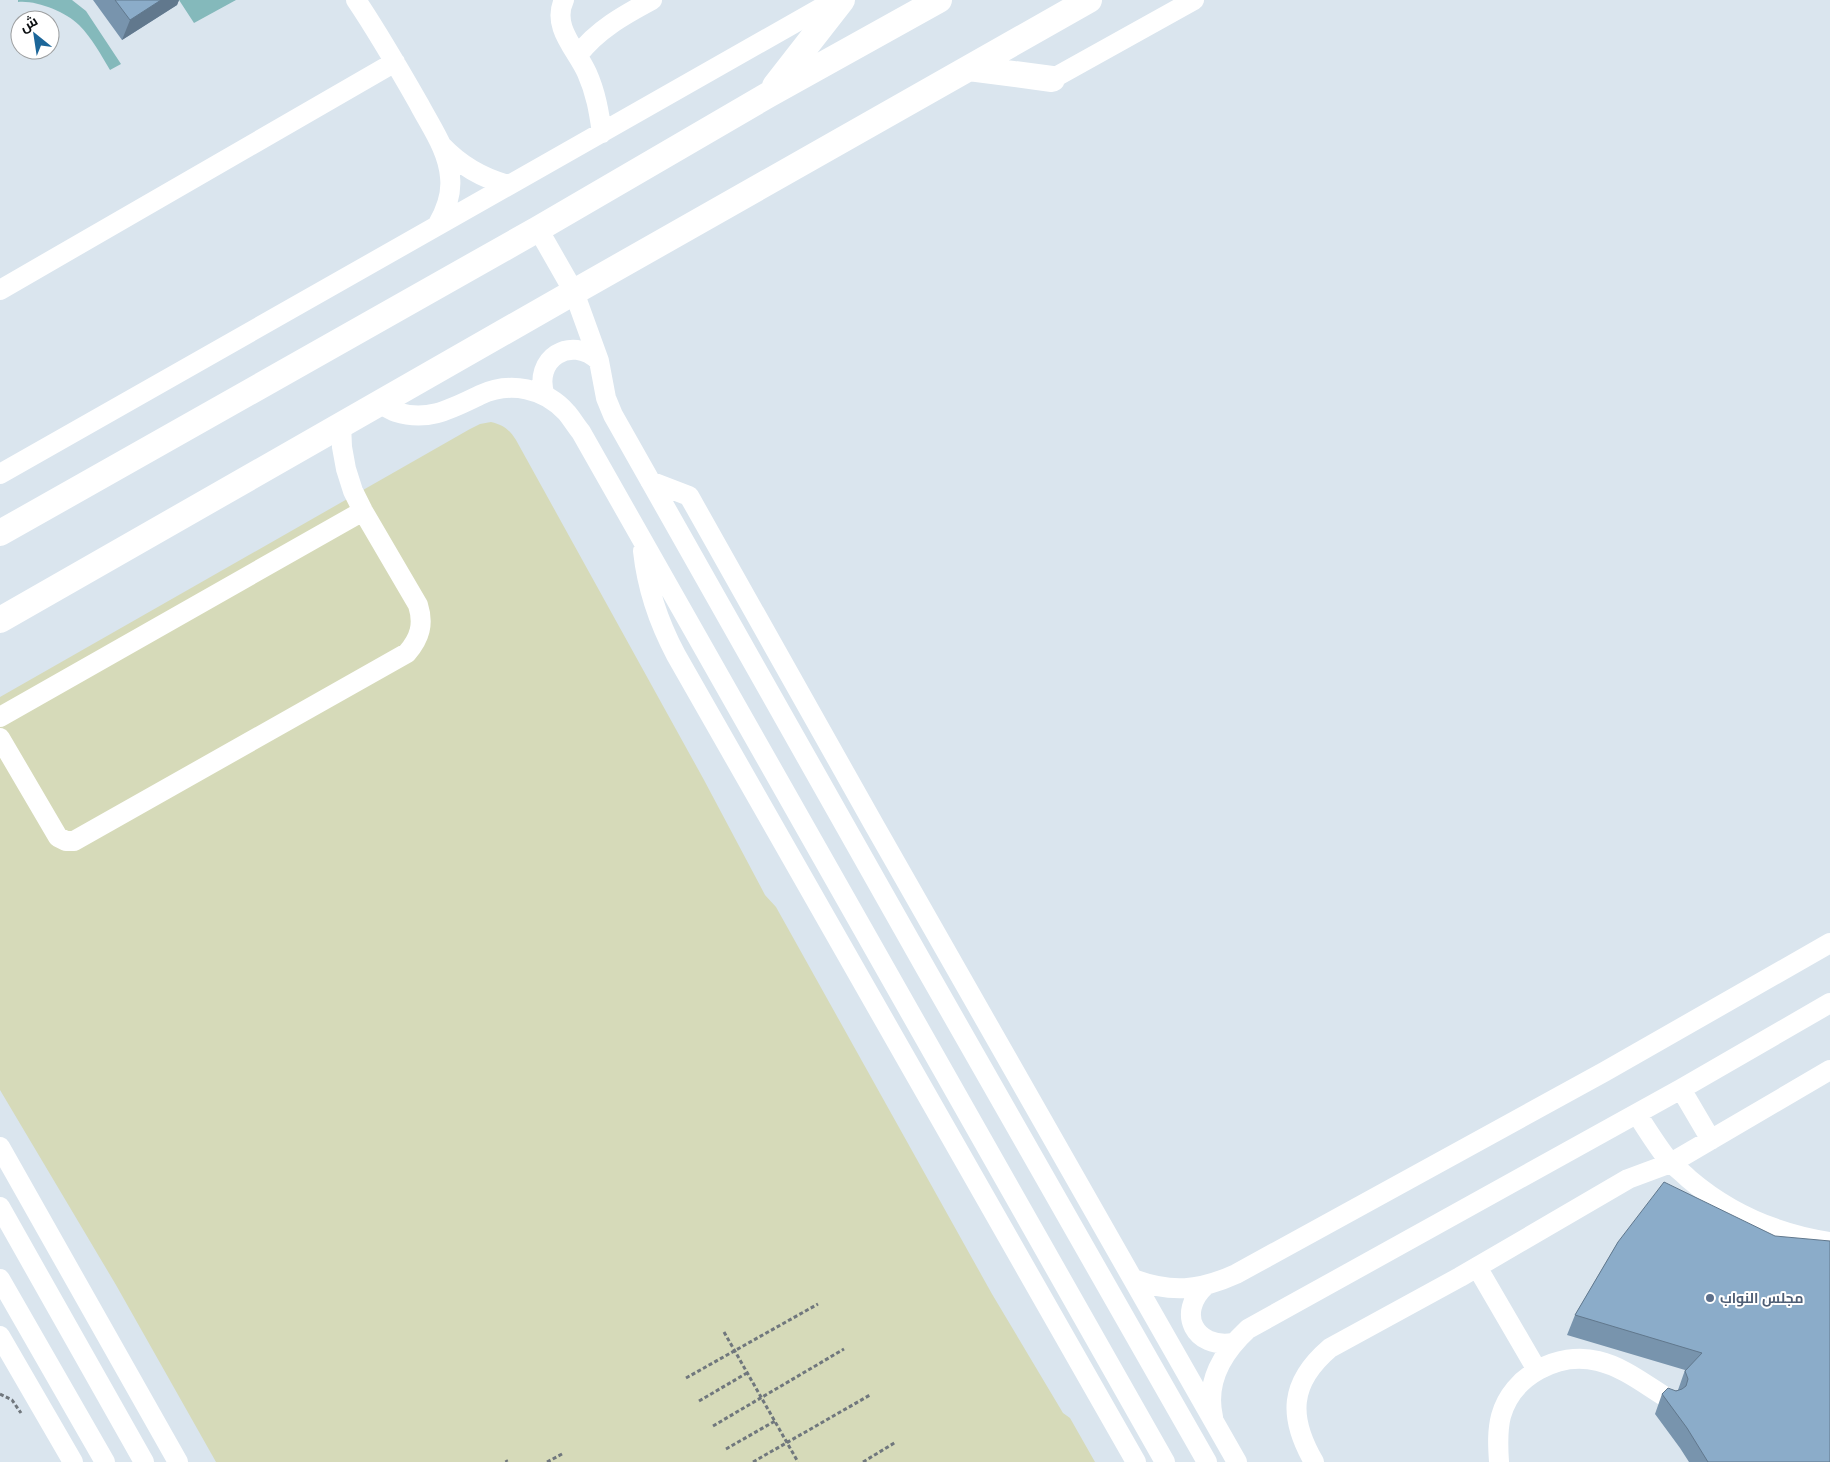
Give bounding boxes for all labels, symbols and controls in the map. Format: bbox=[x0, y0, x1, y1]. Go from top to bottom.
north arrow bbox=[10, 10, 60, 60]
text: ش bbox=[16, 11, 41, 36]
place label: مجلس النواب bbox=[1720, 1289, 1804, 1307]
marker: مجلس النواب bbox=[1704, 1292, 1716, 1304]

